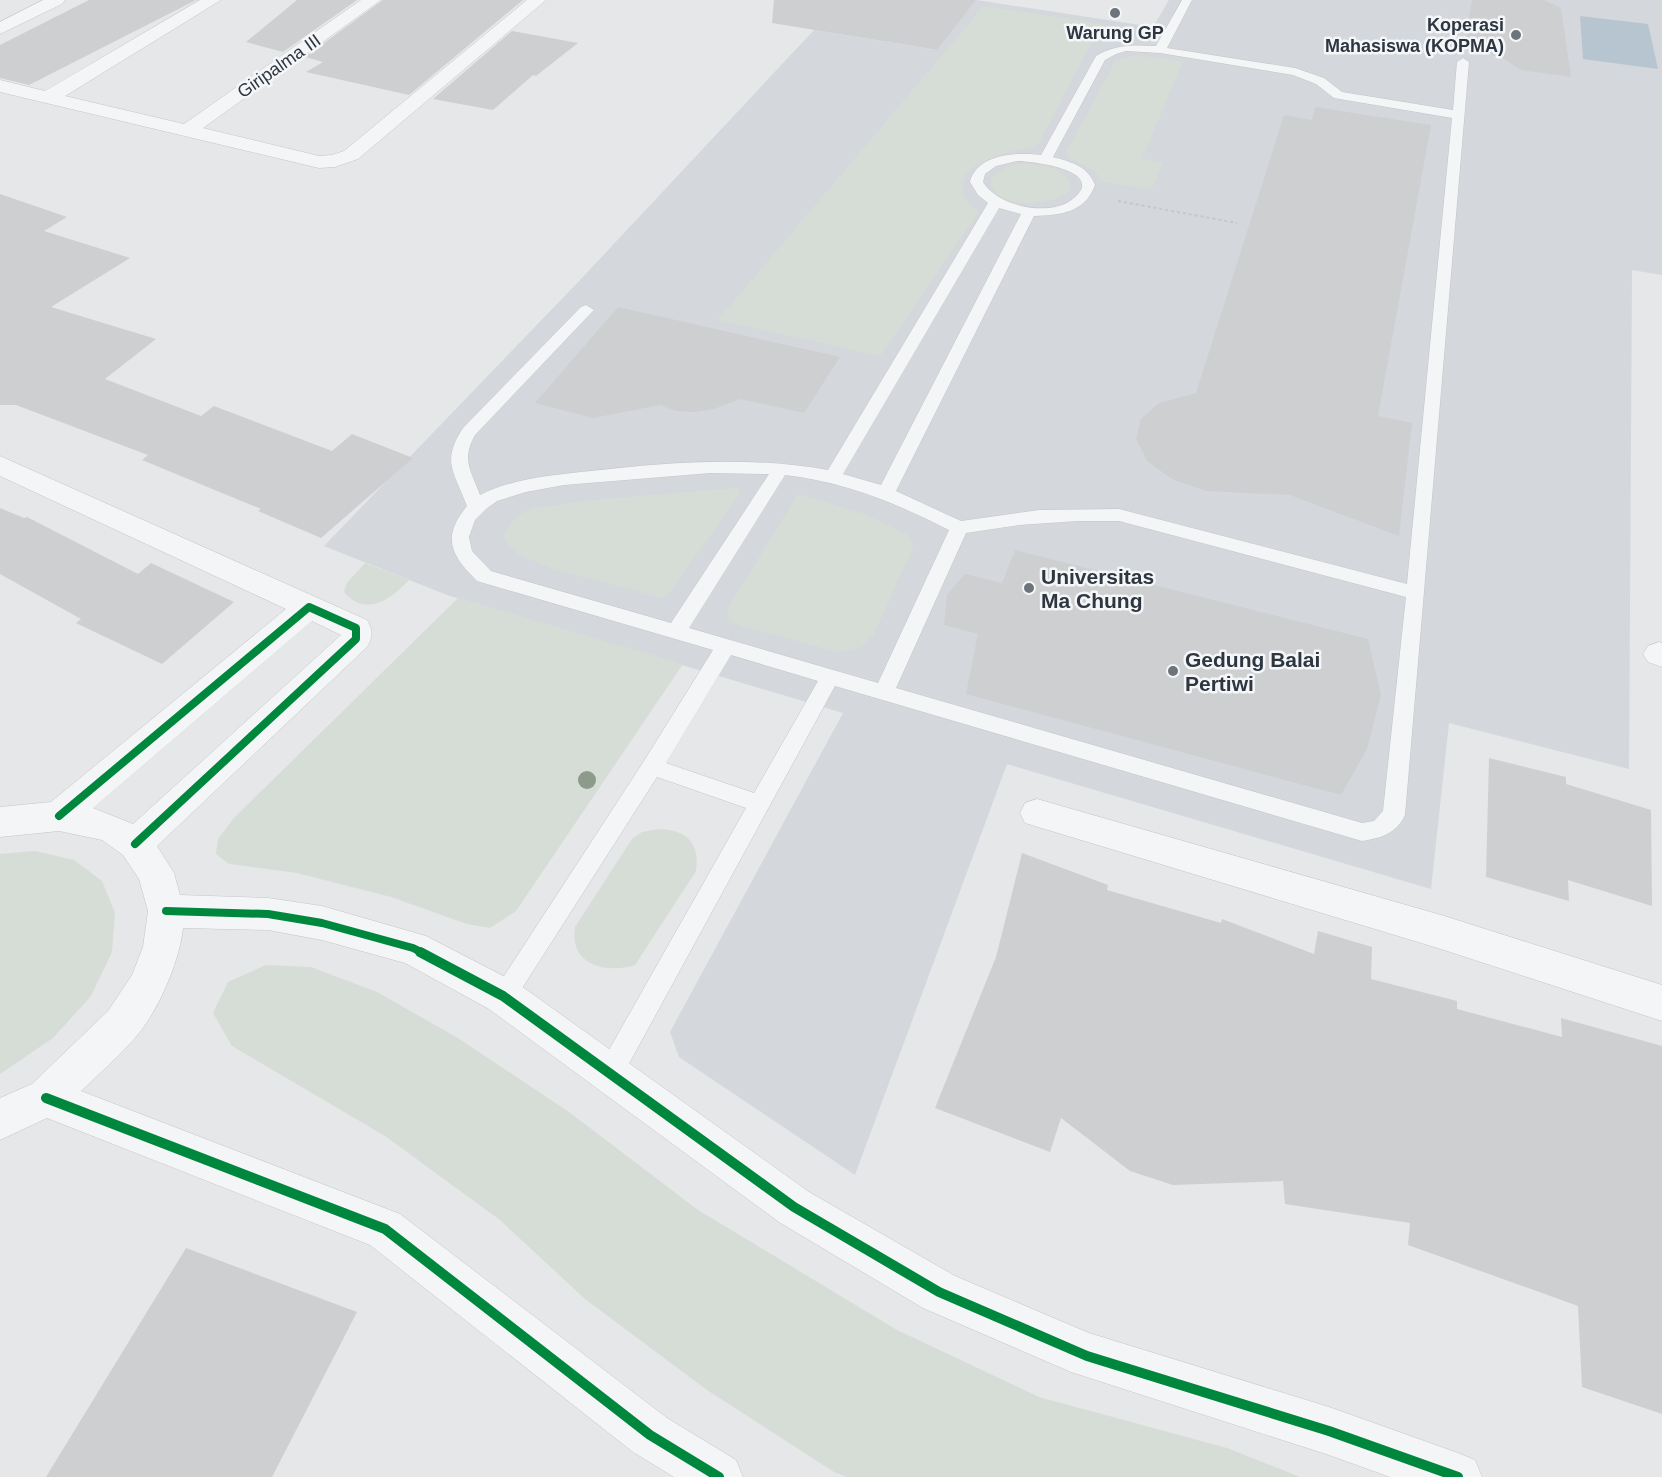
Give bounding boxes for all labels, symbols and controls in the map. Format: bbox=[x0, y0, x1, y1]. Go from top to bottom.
marker: Warung GP bbox=[1108, 6, 1122, 20]
place label: Koperasi Mahasiswa (KOPMA) bbox=[1325, 15, 1504, 56]
place label: Warung GP bbox=[1066, 23, 1164, 43]
marker: Koperasi Mahasiswa (KOPMA) bbox=[1509, 28, 1523, 42]
street label: Giripalma III bbox=[234, 30, 324, 102]
place label: Universitas Ma Chung bbox=[1041, 565, 1154, 612]
marker: Universitas Ma Chung bbox=[1022, 581, 1036, 595]
place label: Gedung Balai Pertiwi bbox=[1185, 648, 1320, 695]
marker: Gedung Balai Pertiwi bbox=[1166, 664, 1180, 678]

